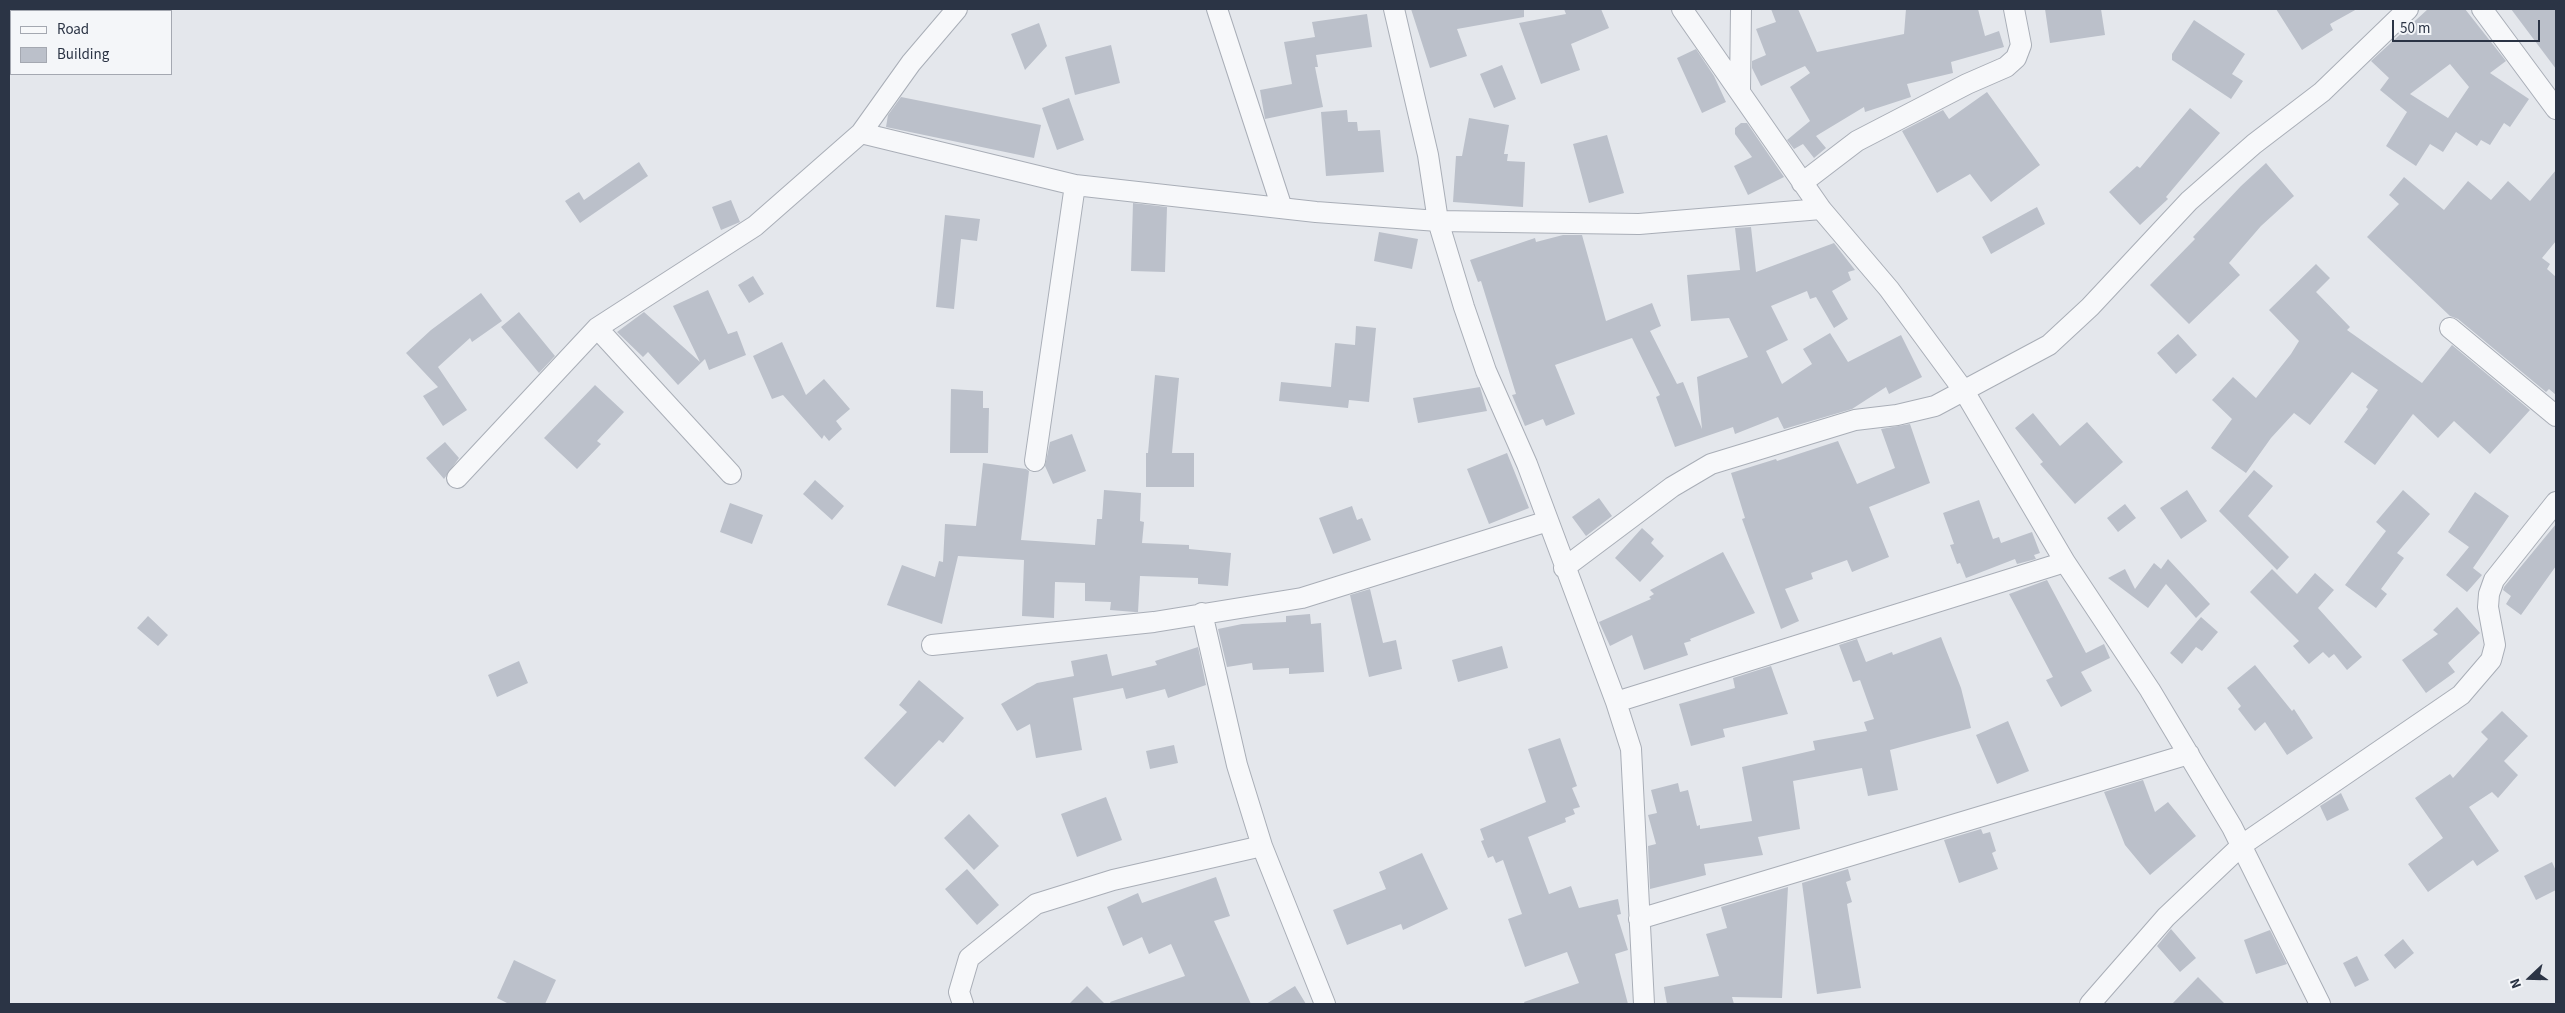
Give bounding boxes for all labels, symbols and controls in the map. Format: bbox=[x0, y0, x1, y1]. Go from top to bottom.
legend bbox=[10, 10, 172, 75]
scale bar bbox=[2395, 10, 2542, 42]
text: 50 m bbox=[2400, 18, 2430, 39]
text: Road bbox=[57, 19, 89, 40]
text: Building bbox=[57, 44, 109, 65]
north arrow bbox=[2505, 953, 2555, 1003]
text: N bbox=[2505, 975, 2527, 991]

